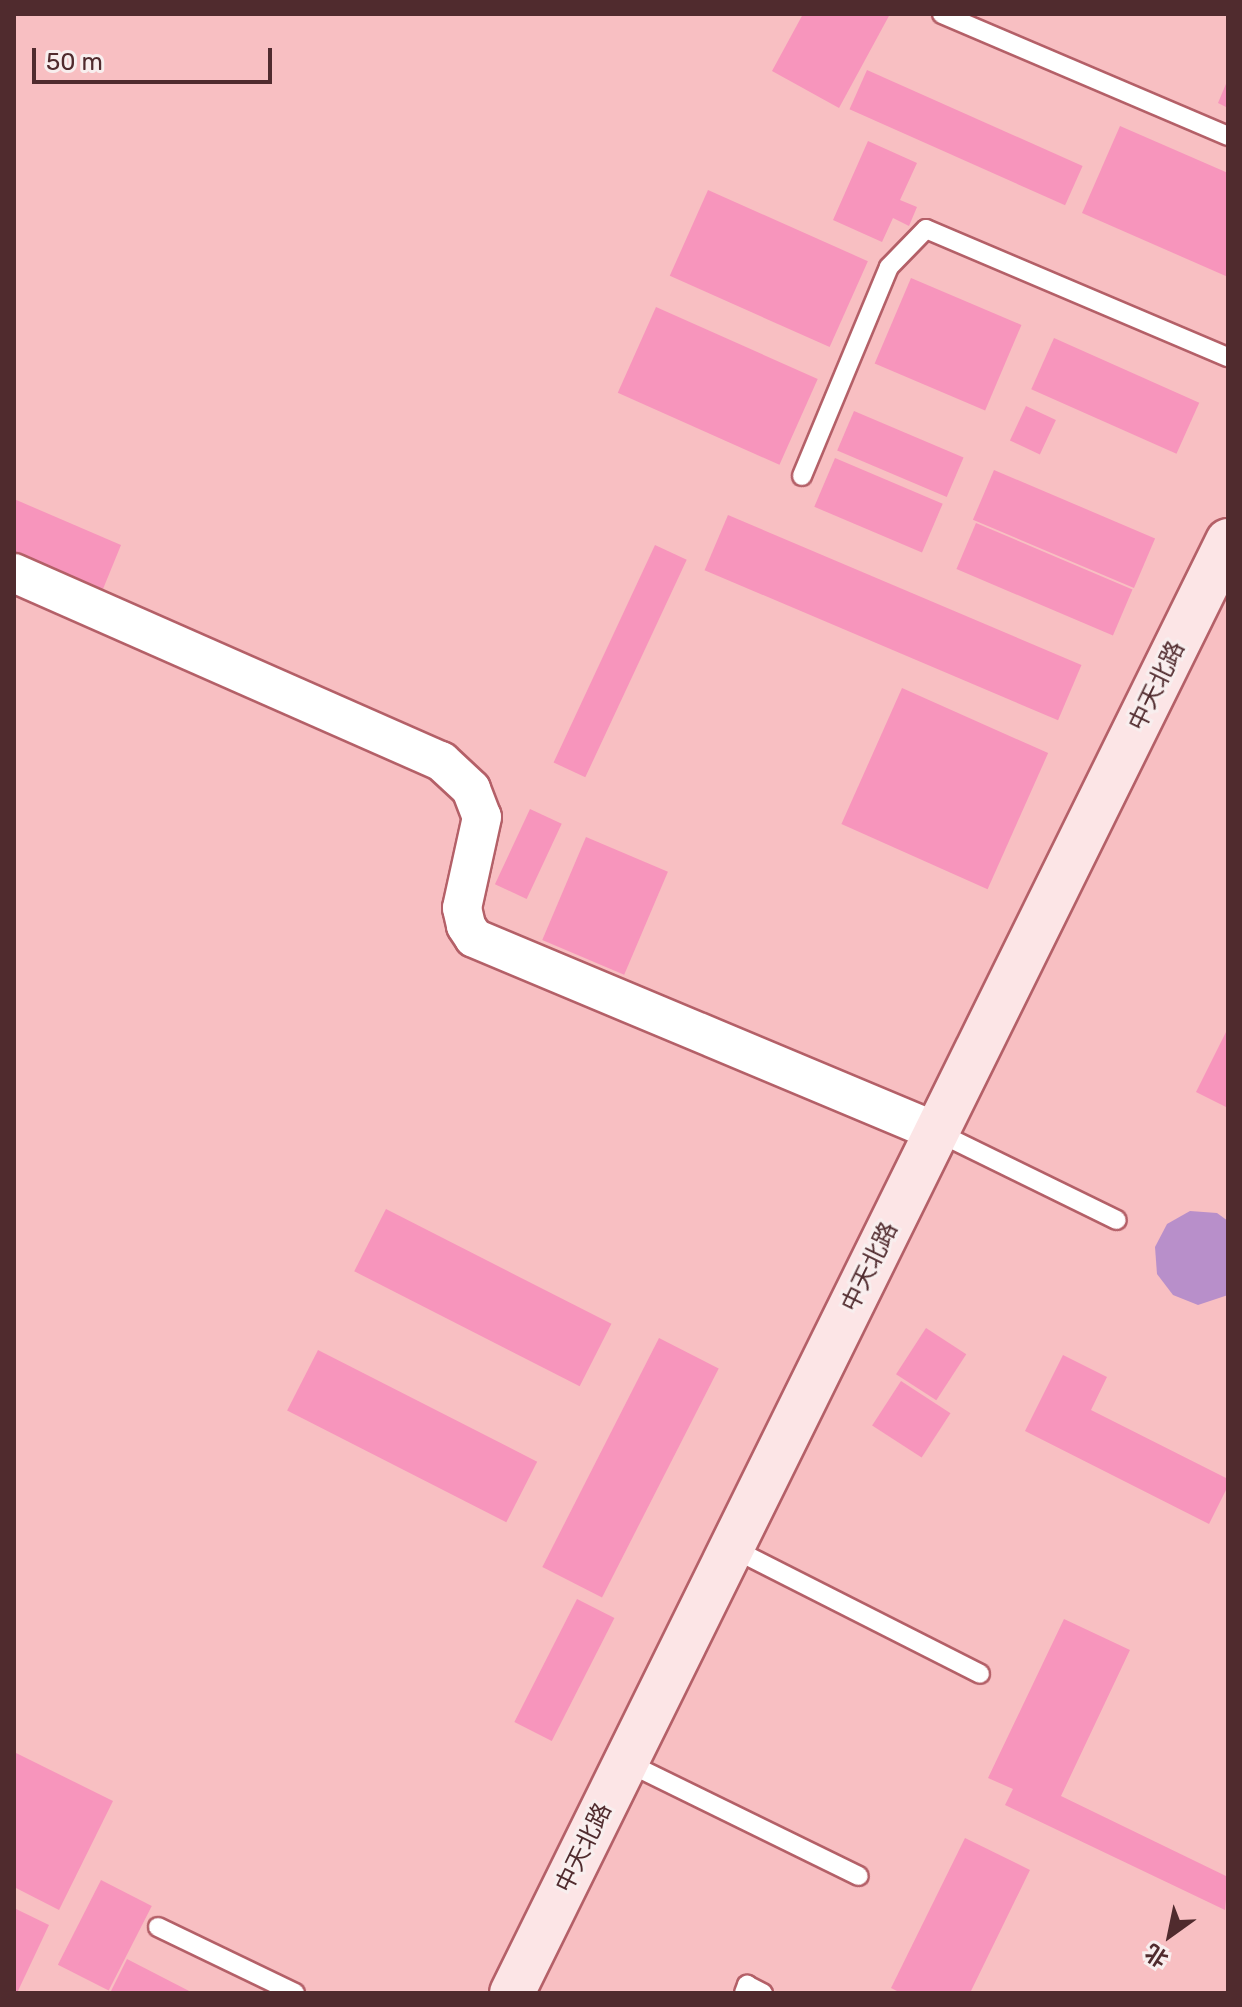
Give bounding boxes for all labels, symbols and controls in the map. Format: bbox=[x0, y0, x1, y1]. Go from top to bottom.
scale bar bbox=[36, 32, 276, 82]
text: 50 m bbox=[46, 48, 103, 76]
street label: 中天北路 bbox=[1123, 637, 1191, 735]
street label: 中天北路 bbox=[836, 1218, 904, 1316]
street label: 中天北路 bbox=[550, 1799, 618, 1897]
north arrow bbox=[1130, 1895, 1210, 1975]
text: 北 bbox=[1140, 1938, 1173, 1973]

